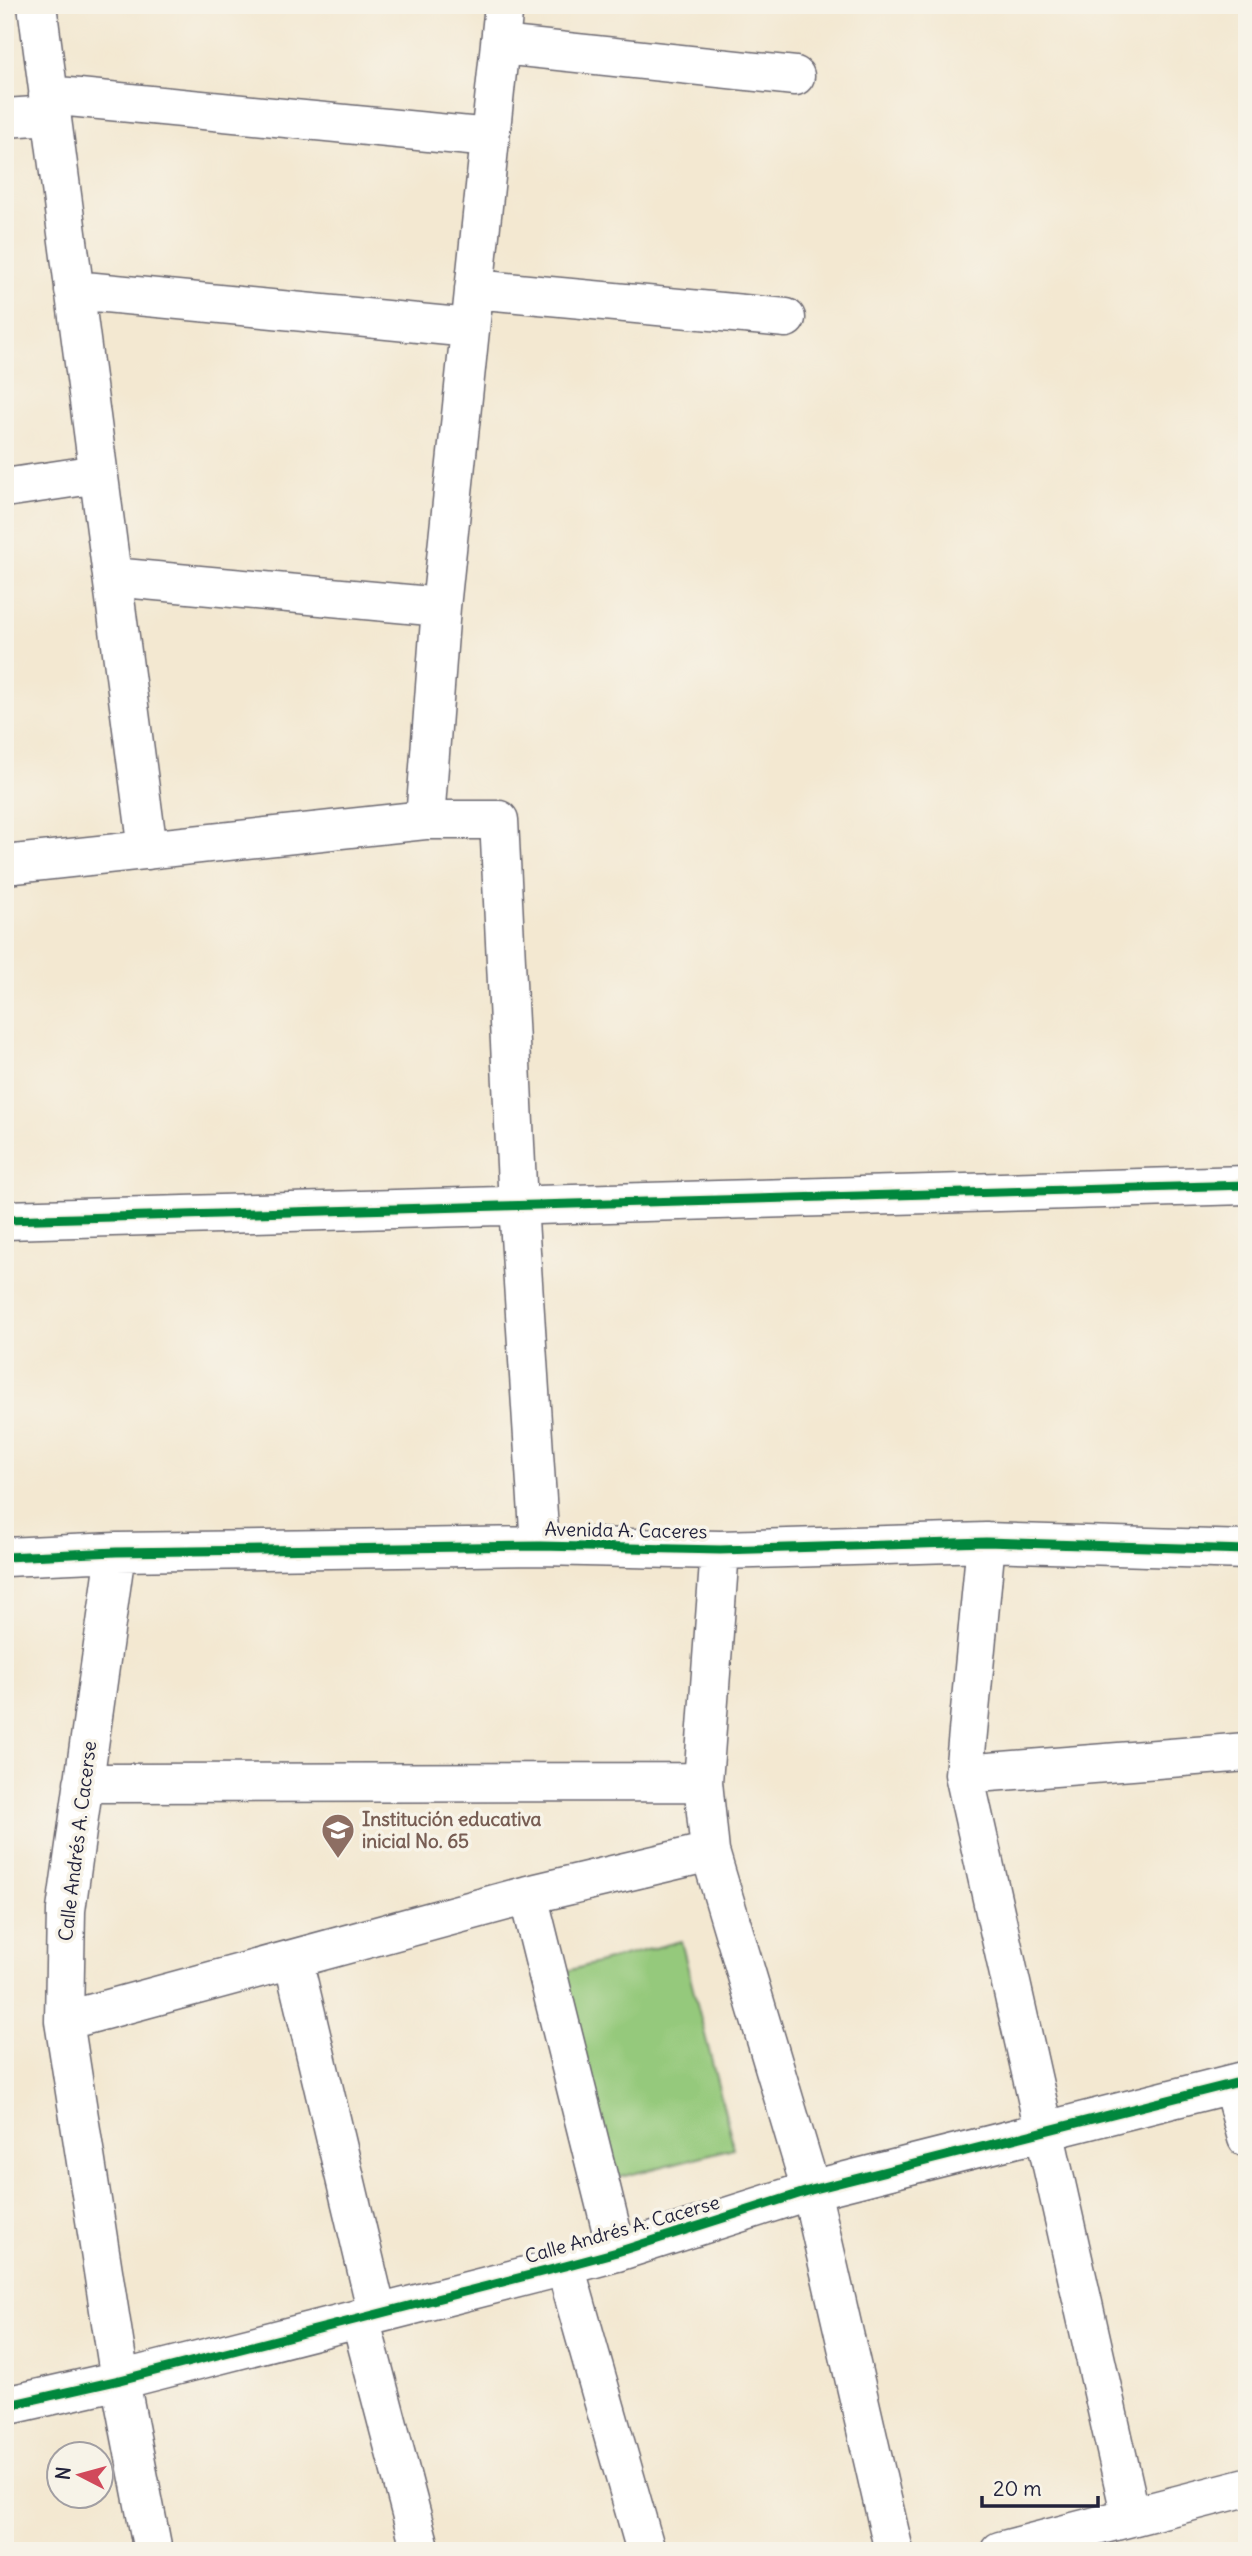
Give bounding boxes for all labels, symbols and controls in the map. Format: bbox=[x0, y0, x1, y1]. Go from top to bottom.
street label: Avenida A. Caceres bbox=[544, 1517, 708, 1543]
street label: Calle Andrés A. Cacerse bbox=[53, 1740, 101, 1942]
place label: Institución educativa inicial No. 65 bbox=[362, 1807, 542, 1853]
school or university icon: Institución educativa inicial No. 65 bbox=[319, 1811, 357, 1860]
street label: Calle Andrés A. Cacerse bbox=[522, 2190, 722, 2268]
north arrow bbox=[46, 2440, 116, 2510]
text: N bbox=[50, 2465, 76, 2481]
scale bar bbox=[982, 2465, 1098, 2509]
text: 20 m bbox=[993, 2475, 1042, 2502]

